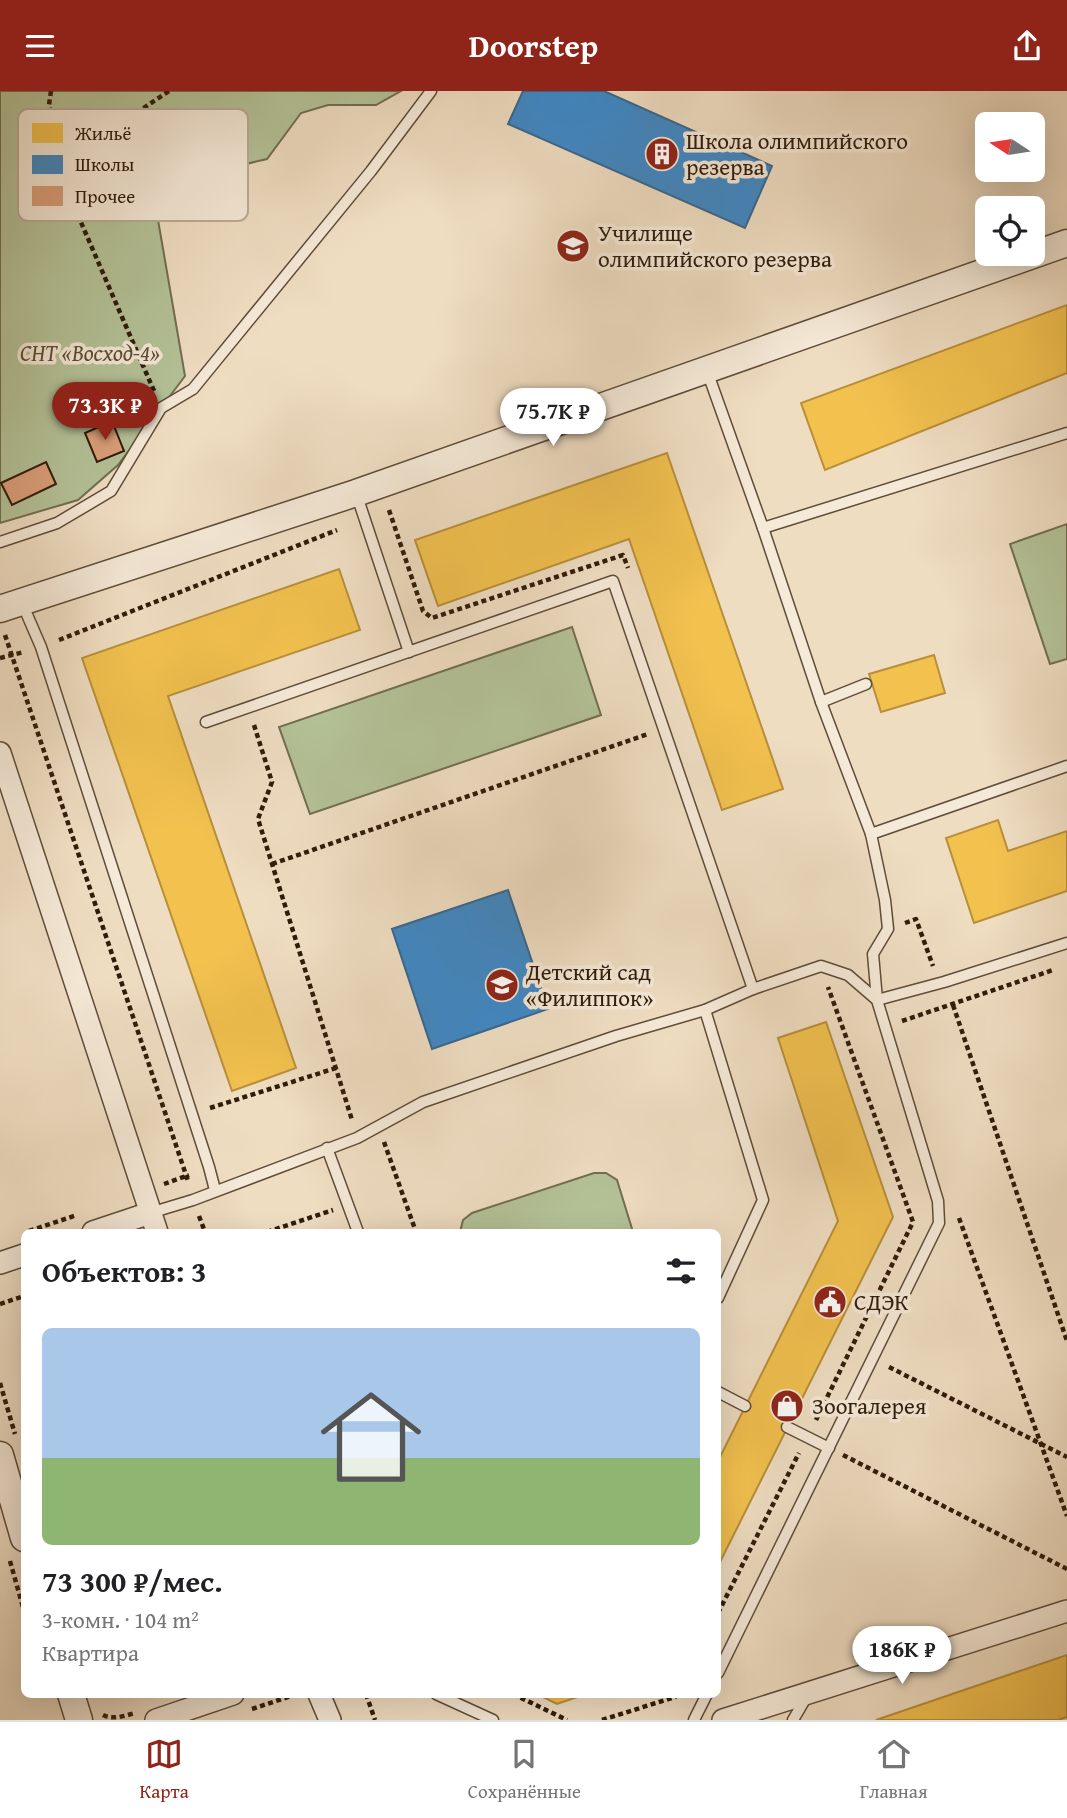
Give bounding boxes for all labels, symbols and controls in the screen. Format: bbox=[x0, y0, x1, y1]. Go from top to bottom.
text: Doorstep bbox=[469, 22, 598, 69]
icon: menu bbox=[21, 27, 59, 65]
icon: share bbox=[1008, 27, 1046, 65]
legend bbox=[18, 109, 248, 221]
north arrow bbox=[975, 112, 1045, 182]
map controls bbox=[975, 112, 1045, 266]
text: Жильё bbox=[74, 119, 132, 147]
place label: Школа олимпийского резерва bbox=[686, 124, 908, 183]
building icon: Школа олимпийского резерва bbox=[643, 135, 681, 173]
text: Школы bbox=[75, 150, 134, 178]
text: Прочее bbox=[75, 182, 135, 210]
button: locate bbox=[975, 196, 1045, 266]
place label: Училище олимпийского резерва bbox=[598, 216, 832, 275]
school or university icon: Училище олимпийского резерва bbox=[554, 227, 592, 265]
park label: СНТ «Восход-4» bbox=[20, 336, 160, 369]
pin: 73.3K ₽ bbox=[40, 383, 170, 442]
text: 73.3K ₽ bbox=[68, 388, 142, 421]
pin: 75.7K ₽ bbox=[488, 389, 618, 448]
text: 75.7K ₽ bbox=[516, 394, 590, 427]
place label: Детский сад «Филиппок» bbox=[525, 955, 653, 1014]
school or university icon: Детский сад «Филиппок» bbox=[483, 966, 521, 1004]
text: Объектов: 3 bbox=[42, 1249, 206, 1293]
icon: filters bbox=[662, 1252, 700, 1290]
public building icon: СДЭК bbox=[811, 1283, 849, 1321]
place label: СДЭК bbox=[854, 1285, 908, 1318]
icon: home bbox=[308, 1374, 434, 1500]
shop icon: Зоогалерея bbox=[768, 1387, 806, 1425]
place label: Зоогалерея bbox=[812, 1389, 927, 1422]
text: 73 300 ₽/мес. bbox=[42, 1559, 223, 1603]
text: 3-комн. · 104 m² bbox=[42, 1603, 199, 1636]
pin: 186K ₽ bbox=[845, 1627, 959, 1686]
text: 186K ₽ bbox=[868, 1632, 936, 1665]
text: Квартира bbox=[42, 1636, 139, 1669]
tab: Карта bbox=[139, 1735, 189, 1805]
tab: Сохранённые bbox=[468, 1735, 581, 1805]
tab: Главная bbox=[860, 1735, 928, 1805]

